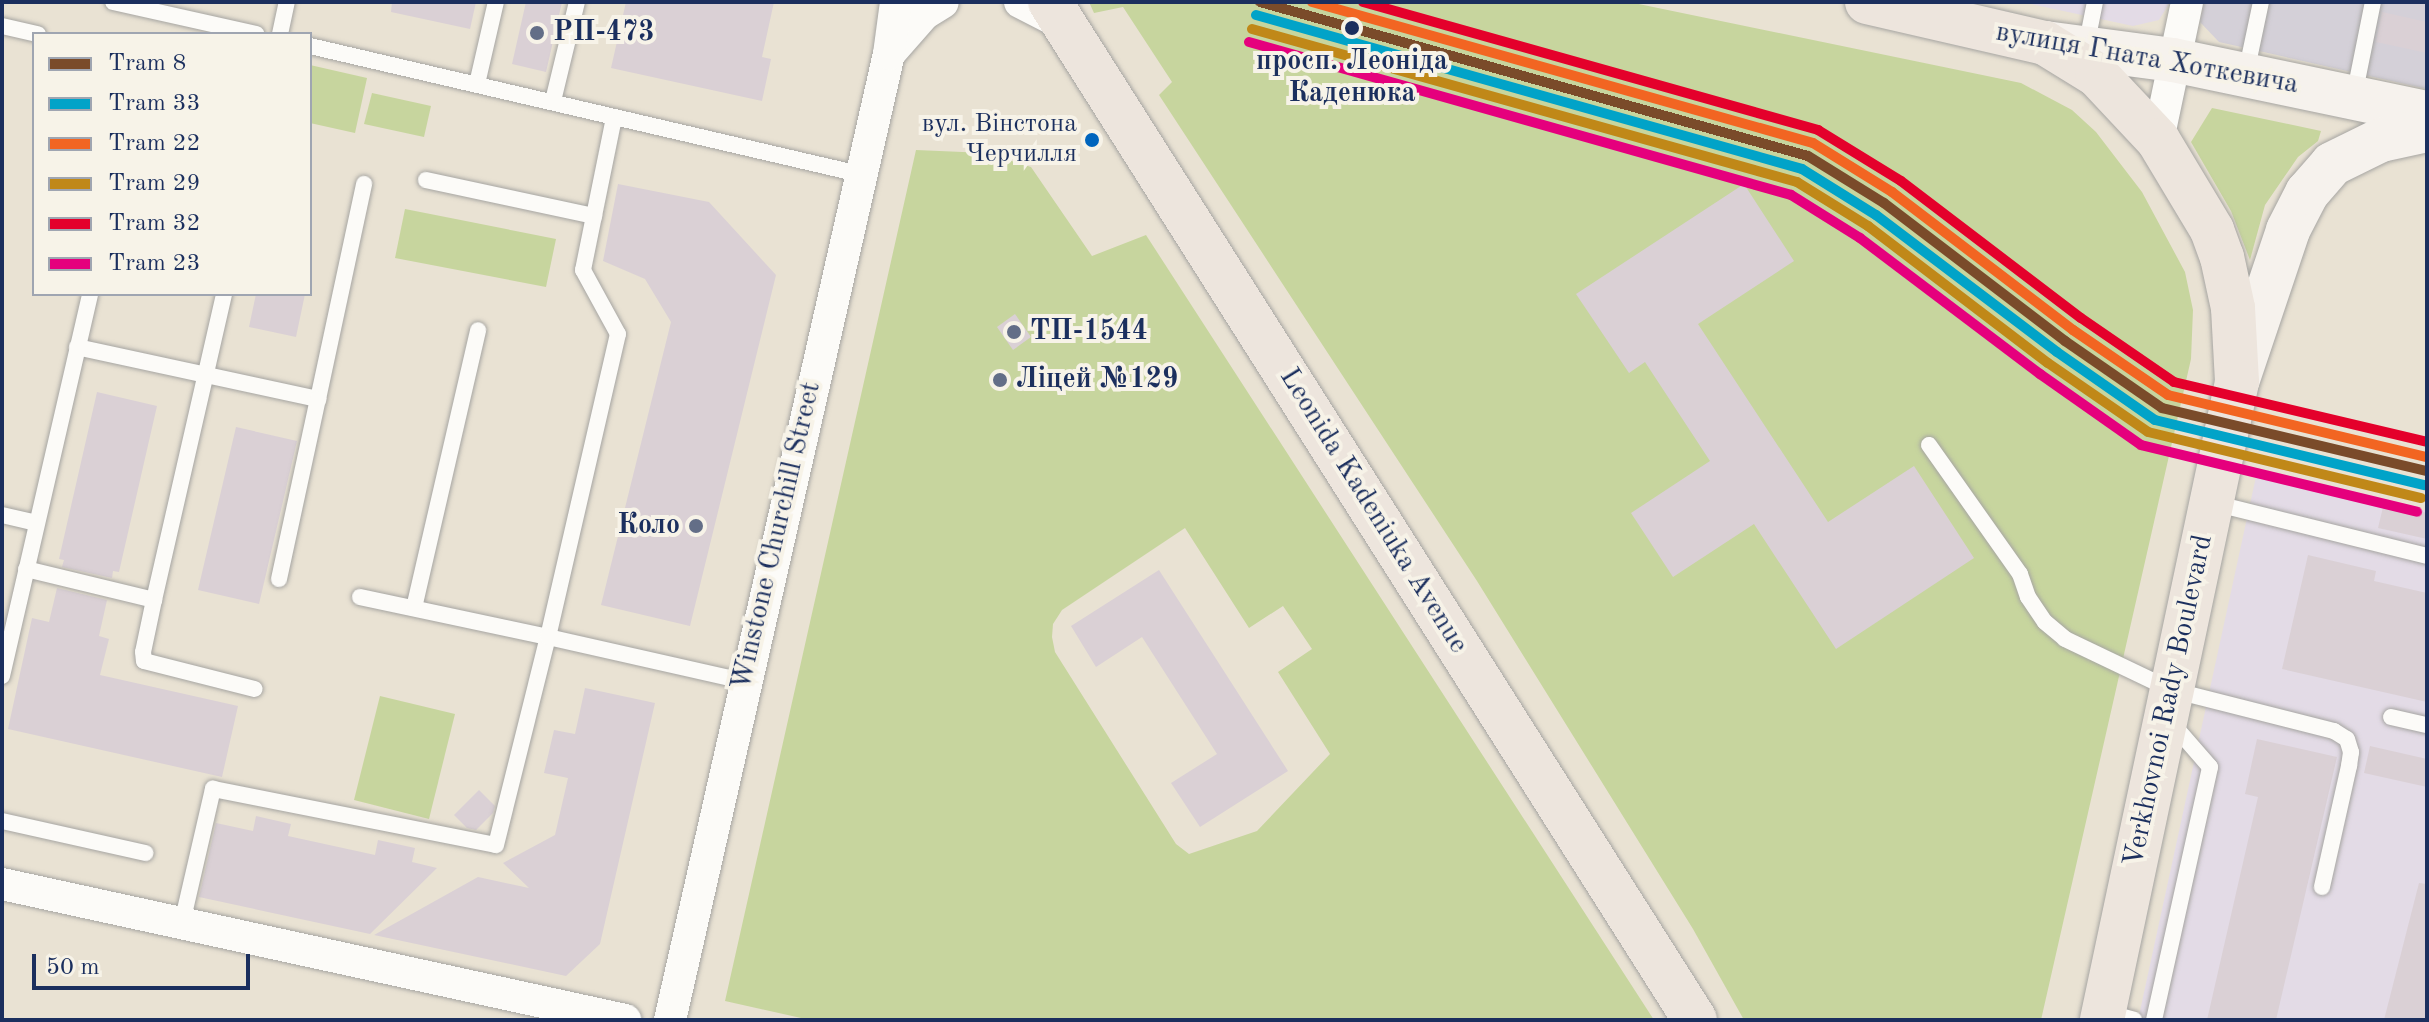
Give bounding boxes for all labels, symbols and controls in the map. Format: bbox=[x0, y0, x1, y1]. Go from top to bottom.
marker: просп. Леоніда Каденюка bbox=[1339, 15, 1365, 41]
place label: РП-473 bbox=[553, 16, 654, 50]
street label: вулиця Гната Хоткевича bbox=[1993, 16, 2301, 102]
marker: РП-473 bbox=[528, 24, 546, 42]
legend bbox=[32, 32, 312, 296]
place label: просп. Леоніда Каденюка bbox=[1256, 45, 1448, 111]
text: Tram 8 bbox=[108, 52, 187, 76]
text: Tram 33 bbox=[108, 92, 200, 116]
place label: вул. Вінстона Черчилля bbox=[922, 109, 1077, 170]
text: Tram 22 bbox=[108, 132, 200, 156]
marker: вул. Вінстона Черчилля bbox=[1084, 132, 1100, 148]
text: Tram 29 bbox=[108, 172, 200, 196]
text: Tram 32 bbox=[108, 212, 200, 236]
text: Tram 23 bbox=[108, 252, 200, 276]
place label: ТП-1544 bbox=[1030, 315, 1148, 349]
marker: ТП-1544 bbox=[1005, 323, 1023, 341]
street label: Leonida Kadeniuka Avenue bbox=[1271, 362, 1475, 660]
place label: Ліцей №129 bbox=[1016, 363, 1178, 397]
marker: Ліцей №129 bbox=[991, 371, 1009, 389]
street label: Winstone Churchill Street bbox=[725, 378, 829, 694]
place label: Коло bbox=[617, 509, 680, 543]
marker: Коло bbox=[687, 517, 705, 535]
street label: Verkhovnoi Rady Boulevard bbox=[2117, 532, 2221, 870]
scale bar bbox=[36, 938, 254, 988]
text: 50 m bbox=[46, 956, 100, 980]

